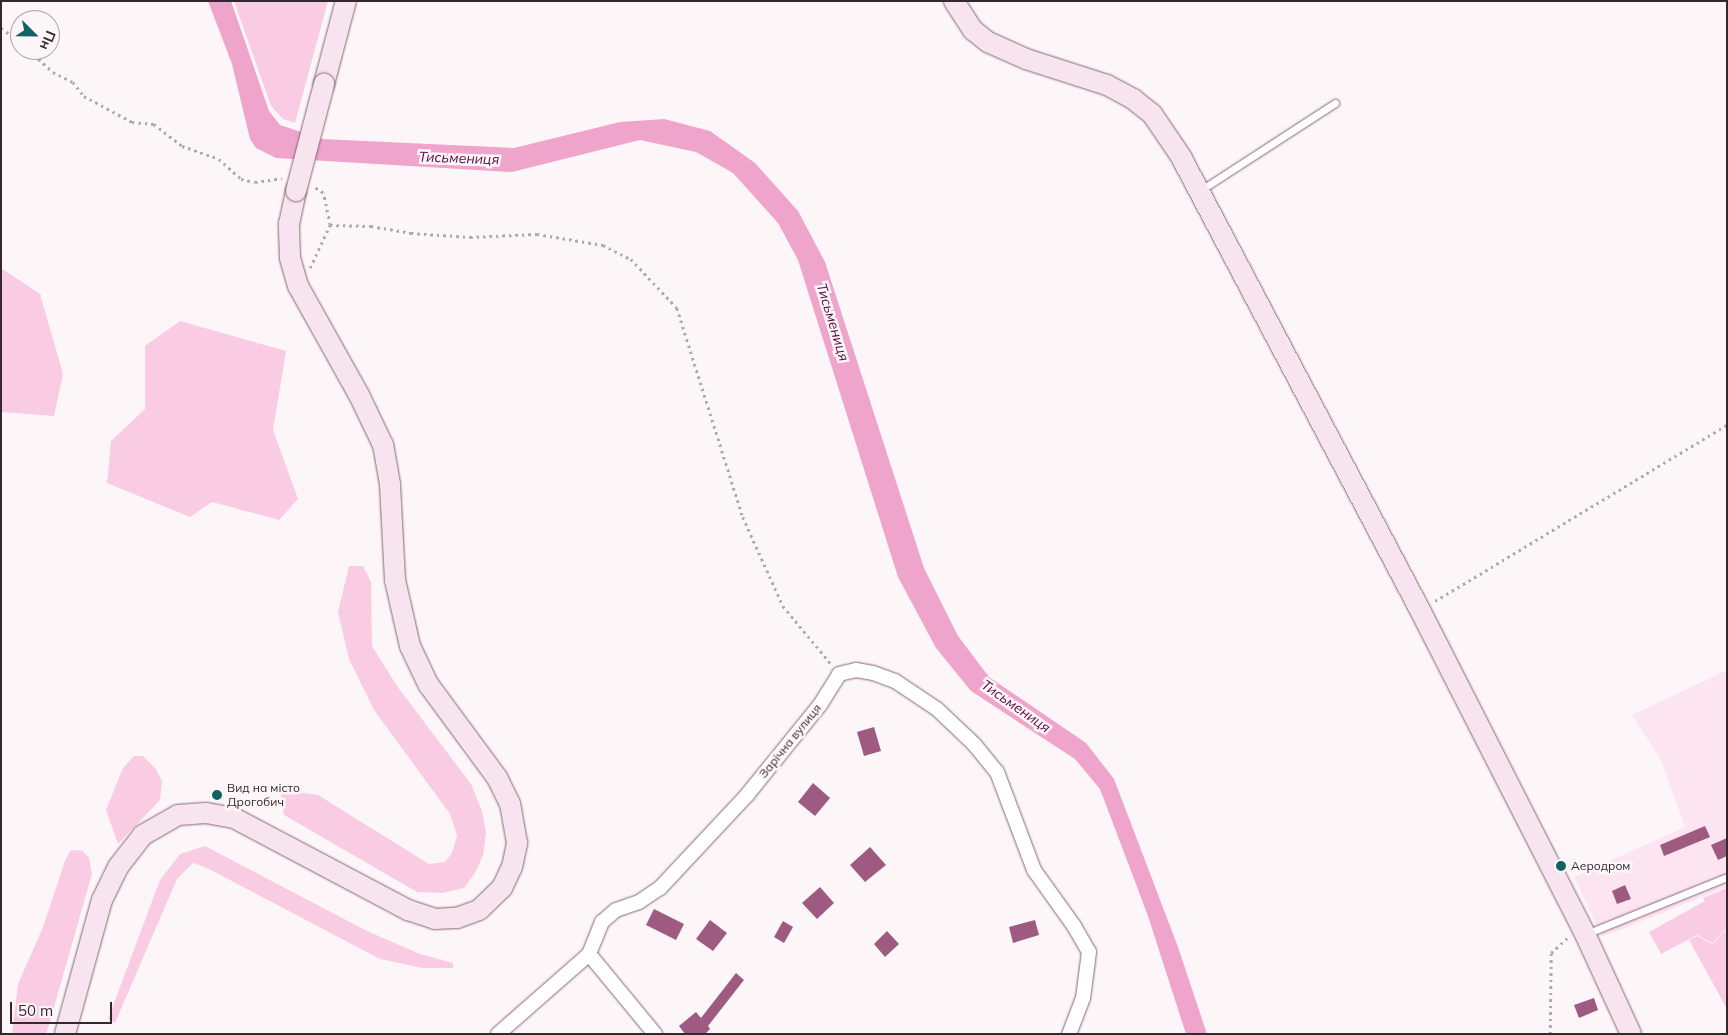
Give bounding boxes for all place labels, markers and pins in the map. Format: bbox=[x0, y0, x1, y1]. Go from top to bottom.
place label: Вид на місто Дрогобич bbox=[227, 781, 300, 809]
marker: Вид на місто Дрогобич bbox=[211, 789, 223, 801]
place label: Аеродром bbox=[1571, 859, 1630, 873]
marker: Аеродром bbox=[1555, 860, 1567, 872]

